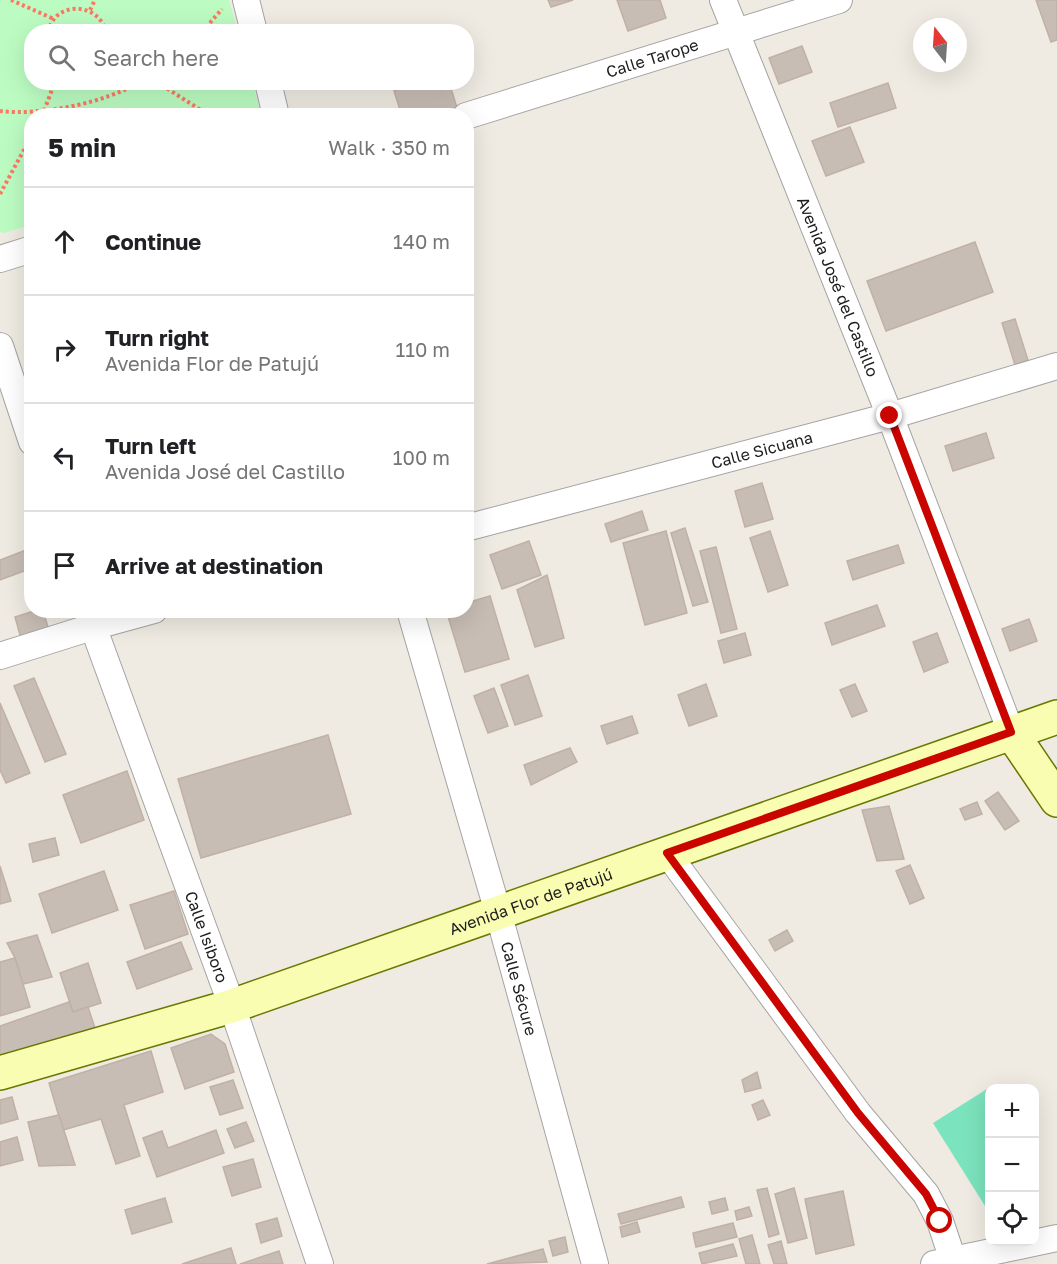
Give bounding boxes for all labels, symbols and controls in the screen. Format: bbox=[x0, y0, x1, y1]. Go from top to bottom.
north arrow bbox=[913, 18, 967, 72]
search box bbox=[24, 24, 474, 90]
street label: Calle Tarope bbox=[604, 34, 701, 82]
icon: search bbox=[45, 41, 78, 74]
text: Search here bbox=[93, 44, 219, 71]
text: 5 min bbox=[48, 132, 116, 163]
text: Walk · 350 m bbox=[328, 135, 450, 159]
street label: Avenida José del Castillo bbox=[793, 194, 883, 380]
icon: ahead bbox=[48, 225, 81, 258]
text: Continue bbox=[105, 228, 201, 255]
text: 140 m bbox=[393, 229, 450, 253]
text: Turn right bbox=[105, 324, 209, 351]
icon: right bbox=[48, 333, 81, 366]
text: 110 m bbox=[396, 337, 450, 361]
text: Avenida Flor de Patujú bbox=[105, 351, 319, 375]
route end bbox=[876, 402, 902, 428]
street label: Calle Sicuana bbox=[709, 427, 815, 473]
text: Turn left bbox=[105, 432, 196, 459]
icon: left bbox=[48, 441, 81, 474]
text: 100 m bbox=[393, 445, 450, 469]
text: Avenida José del Castillo bbox=[105, 459, 345, 483]
icon: arrive bbox=[48, 549, 81, 582]
text: Arrive at destination bbox=[105, 552, 323, 579]
street label: Avenida Flor de Patujú bbox=[446, 864, 615, 939]
street label: Calle Isiboro bbox=[181, 888, 233, 985]
street label: Calle Sécure bbox=[497, 939, 542, 1038]
map controls bbox=[985, 1084, 1039, 1246]
button: + bbox=[985, 1084, 1039, 1138]
button: − bbox=[985, 1138, 1039, 1192]
button: locate bbox=[985, 1192, 1039, 1246]
route start bbox=[926, 1207, 952, 1233]

